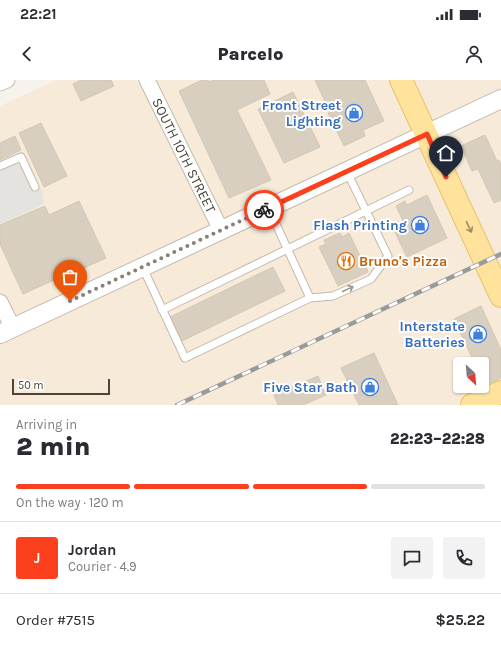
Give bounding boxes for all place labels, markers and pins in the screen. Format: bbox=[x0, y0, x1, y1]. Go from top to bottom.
place label: Front Street Lighting bbox=[262, 97, 341, 130]
shop icon: Front Street Lighting bbox=[344, 103, 364, 123]
pin bbox=[429, 136, 463, 177]
shop icon: Flash Printing bbox=[410, 215, 430, 235]
place label: Flash Printing bbox=[313, 217, 407, 234]
restaurant icon: Bruno's Pizza bbox=[336, 251, 356, 271]
place label: Bruno's Pizza bbox=[359, 253, 447, 270]
pin bbox=[53, 260, 87, 301]
place label: Interstate Batteries bbox=[400, 318, 465, 351]
shop icon: Interstate Batteries bbox=[468, 324, 488, 344]
shop icon: Five Star Bath bbox=[360, 377, 380, 397]
place label: Five Star Bath bbox=[263, 379, 357, 396]

